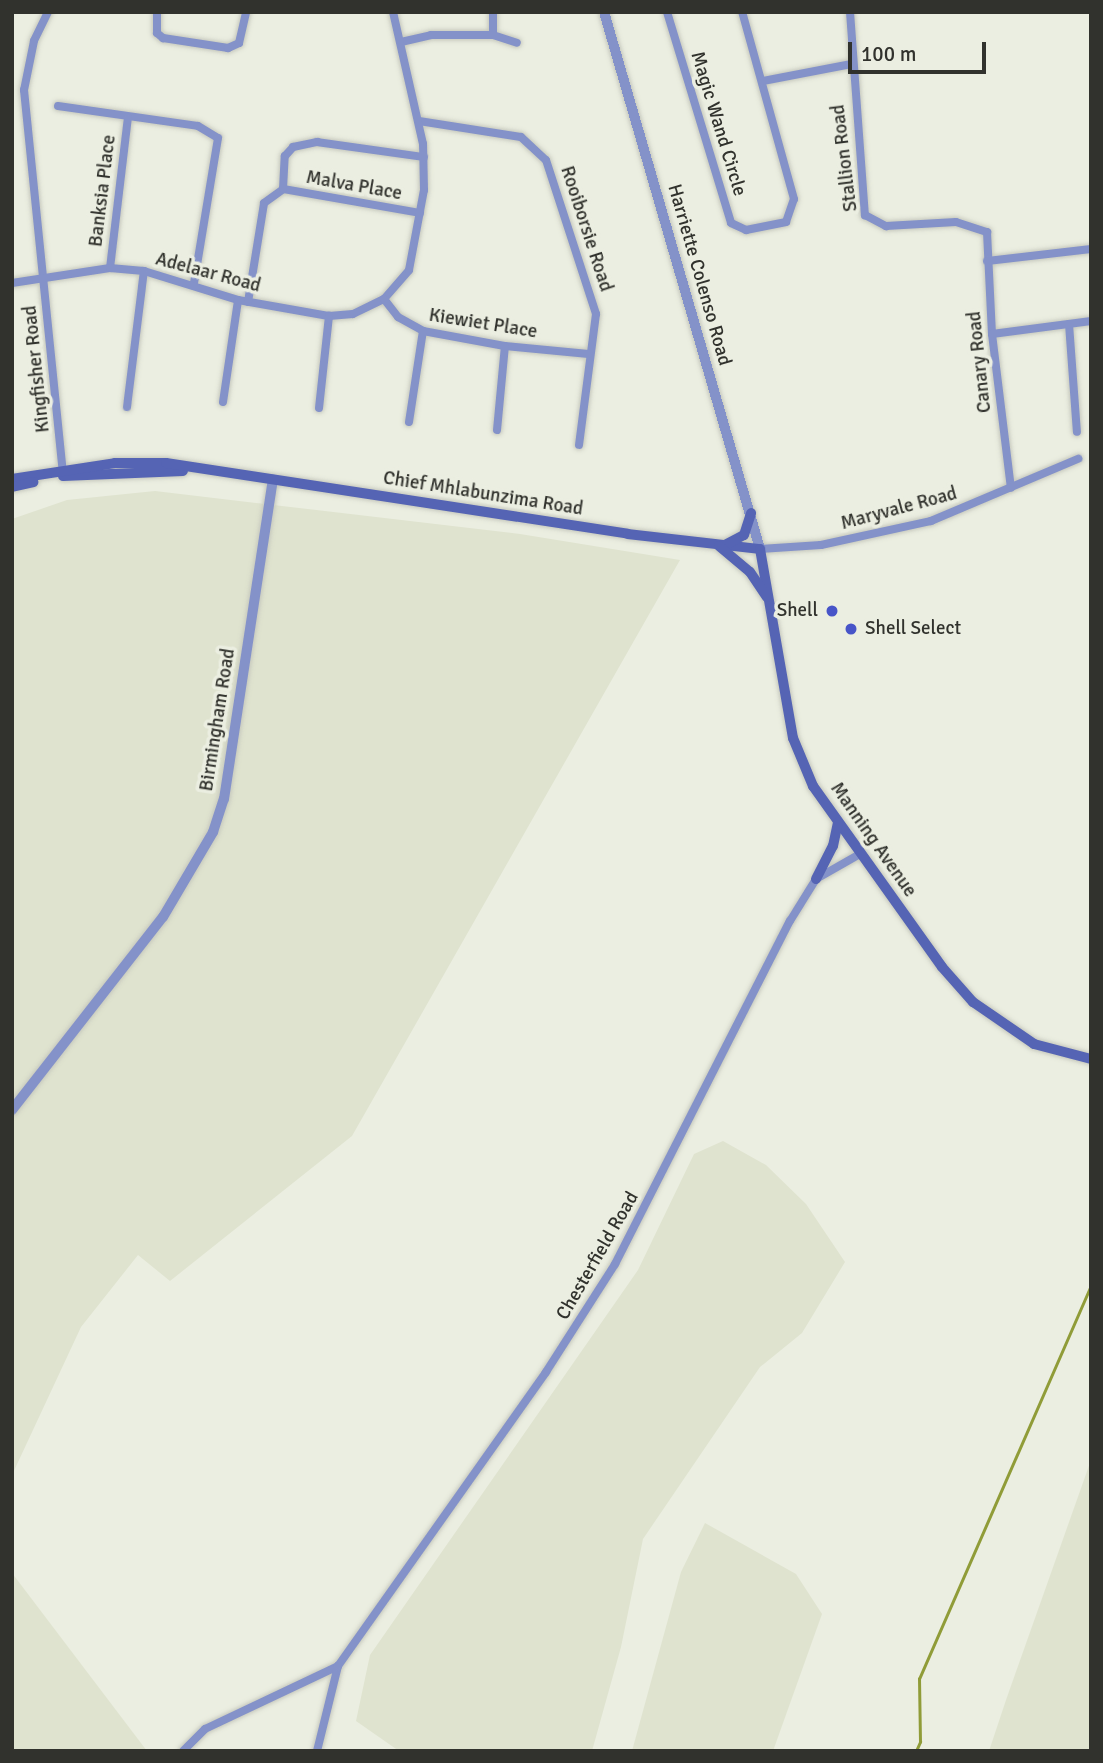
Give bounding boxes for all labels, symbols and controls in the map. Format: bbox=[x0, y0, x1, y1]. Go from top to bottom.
scale bar bbox=[851, 28, 989, 72]
text: 100 m bbox=[861, 41, 916, 67]
street label: Magic Wand Circle bbox=[685, 49, 751, 199]
street label: Stallion Road bbox=[827, 103, 863, 213]
street label: Banksia Place bbox=[85, 134, 121, 248]
street label: Rooiborsie Road bbox=[555, 163, 617, 295]
street label: Malva Place bbox=[304, 166, 404, 206]
street label: Harriette Colenso Road bbox=[662, 182, 736, 368]
street label: Adelaar Road bbox=[153, 248, 263, 298]
street label: Kingfisher Road bbox=[19, 304, 55, 434]
street label: Kiewiet Place bbox=[427, 304, 539, 344]
street label: Canary Road bbox=[963, 310, 997, 414]
street label: Chief Mhlabunzima Road bbox=[381, 467, 585, 521]
street label: Maryvale Road bbox=[838, 483, 960, 535]
place label: Shell bbox=[777, 600, 818, 622]
marker: Shell bbox=[824, 603, 840, 619]
place label: Shell Select bbox=[865, 618, 961, 640]
marker: Shell Select bbox=[843, 621, 859, 637]
street label: Birmingham Road bbox=[195, 647, 241, 793]
street label: Manning Avenue bbox=[825, 778, 921, 902]
street label: Chesterfield Road bbox=[552, 1188, 644, 1324]

